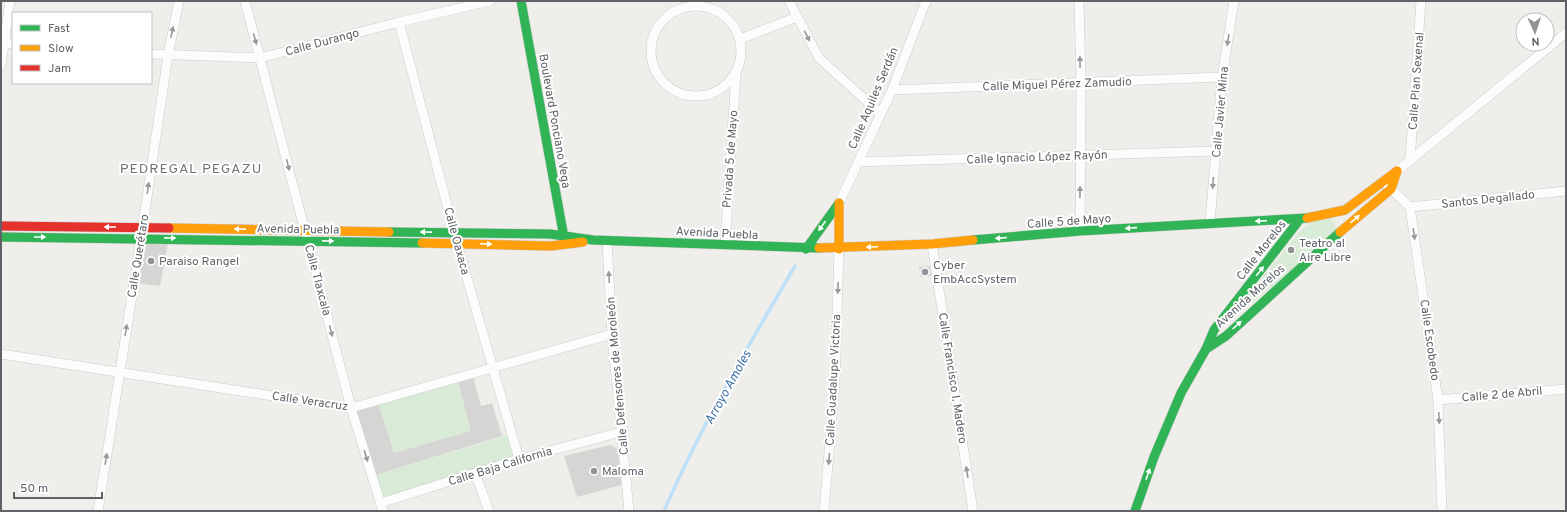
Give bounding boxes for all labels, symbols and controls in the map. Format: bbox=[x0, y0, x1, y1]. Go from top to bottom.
legend bbox=[12, 12, 152, 84]
north arrow bbox=[1515, 12, 1555, 52]
text: Fast bbox=[48, 21, 70, 37]
street label: Calle Durango bbox=[284, 25, 361, 61]
one-way arrow bbox=[170, 26, 176, 38]
one-way arrow bbox=[804, 30, 810, 41]
street label: Calle Plan Sexenal bbox=[1406, 32, 1428, 131]
one-way arrow bbox=[253, 33, 259, 45]
one-way arrow bbox=[1225, 33, 1231, 46]
text: N bbox=[1531, 34, 1540, 48]
text: Slow bbox=[48, 41, 74, 57]
street label: Calle Aquiles Serdán bbox=[845, 45, 903, 152]
street label: Boulevard Ponciano Vega bbox=[534, 53, 574, 190]
one-way arrow bbox=[1077, 55, 1083, 68]
text: Jam bbox=[48, 61, 71, 77]
street label: Calle Javier Mina bbox=[1209, 66, 1233, 158]
street label: Calle Miguel Pérez Zamudio bbox=[982, 74, 1132, 96]
street label: Privada 5 de Mayo bbox=[720, 109, 742, 209]
street label: Calle Ignacio López Rayón bbox=[966, 148, 1108, 168]
one-way arrow bbox=[285, 159, 291, 171]
district label: PEDREGAL PEGAZU bbox=[120, 161, 262, 178]
one-way arrow bbox=[1210, 177, 1217, 189]
one-way arrow bbox=[145, 182, 151, 194]
one-way arrow bbox=[1077, 186, 1084, 198]
street label: Santos Degallado bbox=[1441, 187, 1536, 213]
street label: Calle Oaxaca bbox=[439, 206, 473, 277]
street label: Calle 5 de Mayo bbox=[1026, 211, 1112, 233]
street label: Calle Querétaro bbox=[124, 213, 154, 299]
one-way arrow bbox=[1349, 215, 1360, 224]
street label: Calle Morelos bbox=[1233, 217, 1290, 284]
one-way arrow bbox=[1254, 218, 1267, 224]
street label: Avenida Puebla bbox=[257, 221, 339, 239]
one-way arrow bbox=[818, 221, 826, 231]
one-way arrow bbox=[103, 224, 116, 230]
street label: Avenida Puebla bbox=[675, 224, 759, 244]
one-way arrow bbox=[1124, 225, 1137, 231]
one-way arrow bbox=[233, 226, 246, 232]
one-way arrow bbox=[1411, 228, 1417, 240]
one-way arrow bbox=[419, 229, 432, 235]
one-way arrow bbox=[34, 234, 47, 240]
one-way arrow bbox=[164, 235, 176, 242]
one-way arrow bbox=[995, 235, 1007, 242]
place label: Teatro al Aire Libre bbox=[1299, 236, 1351, 266]
one-way arrow bbox=[322, 238, 335, 244]
one-way arrow bbox=[480, 241, 493, 247]
street label: Calle Tlaxcala bbox=[300, 243, 334, 318]
one-way arrow bbox=[865, 244, 878, 250]
marker: Teatro al Aire Libre bbox=[1286, 245, 1296, 255]
place label: Paraiso Rangel bbox=[159, 254, 239, 270]
marker: Paraiso Rangel bbox=[146, 256, 156, 266]
place label: Cyber EmbAccSystem bbox=[933, 258, 1017, 288]
street label: Avenida Morelos bbox=[1212, 261, 1289, 332]
one-way arrow bbox=[1255, 265, 1264, 276]
marker: Cyber EmbAccSystem bbox=[920, 267, 930, 277]
one-way arrow bbox=[606, 270, 612, 283]
one-way arrow bbox=[835, 282, 841, 295]
street label: Calle Defensores de Moroleón bbox=[603, 296, 633, 456]
street label: Calle Escobedo bbox=[1415, 298, 1443, 382]
street label: Calle Francisco I. Madero bbox=[934, 311, 970, 445]
street label: Calle Guadalupe Victoria bbox=[823, 314, 845, 446]
one-way arrow bbox=[1232, 320, 1242, 330]
one-way arrow bbox=[123, 324, 129, 336]
one-way arrow bbox=[329, 325, 335, 337]
water label: Arroyo Amoles bbox=[702, 348, 756, 428]
street label: Calle 2 de Abril bbox=[1461, 383, 1543, 406]
street label: Calle Veracruz bbox=[271, 389, 349, 415]
one-way arrow bbox=[1436, 412, 1442, 425]
street label: Calle Baja California bbox=[446, 444, 554, 490]
one-way arrow bbox=[363, 450, 369, 462]
one-way arrow bbox=[103, 453, 109, 465]
one-way arrow bbox=[825, 453, 832, 465]
place label: Maloma bbox=[602, 464, 644, 480]
marker: Maloma bbox=[589, 466, 599, 476]
one-way arrow bbox=[964, 466, 970, 479]
one-way arrow bbox=[1145, 468, 1151, 480]
scale bar bbox=[14, 474, 102, 500]
text: 50 m bbox=[20, 481, 48, 497]

